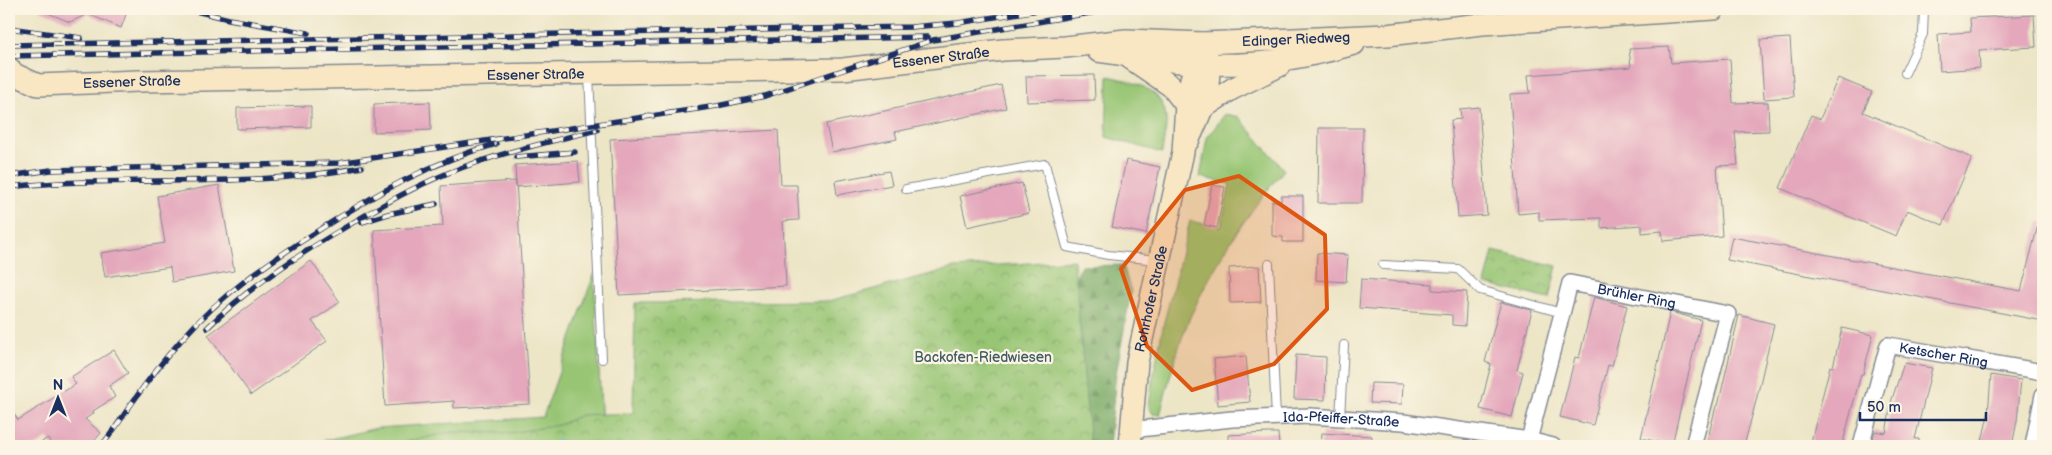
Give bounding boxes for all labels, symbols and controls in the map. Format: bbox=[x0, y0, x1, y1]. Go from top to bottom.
street label: Edinger Riedweg bbox=[1241, 29, 1350, 50]
street label: Essener Straße bbox=[891, 44, 991, 72]
street label: Essener Straße bbox=[487, 65, 585, 84]
street label: Essener Straße bbox=[83, 72, 181, 92]
street label: Rohrhofer Straße bbox=[1131, 244, 1171, 354]
street label: Brühler Ring bbox=[1596, 281, 1677, 313]
street label: Ketscher Ring bbox=[1898, 339, 1989, 371]
park label: Backofen-Riedwiesen bbox=[914, 349, 1052, 366]
north arrow bbox=[32, 372, 82, 422]
text: N bbox=[53, 377, 63, 394]
scale bar bbox=[1860, 390, 1986, 422]
text: 50 m bbox=[1867, 398, 1901, 417]
street label: Ida-Pfeiffer-Straße bbox=[1283, 408, 1400, 431]

